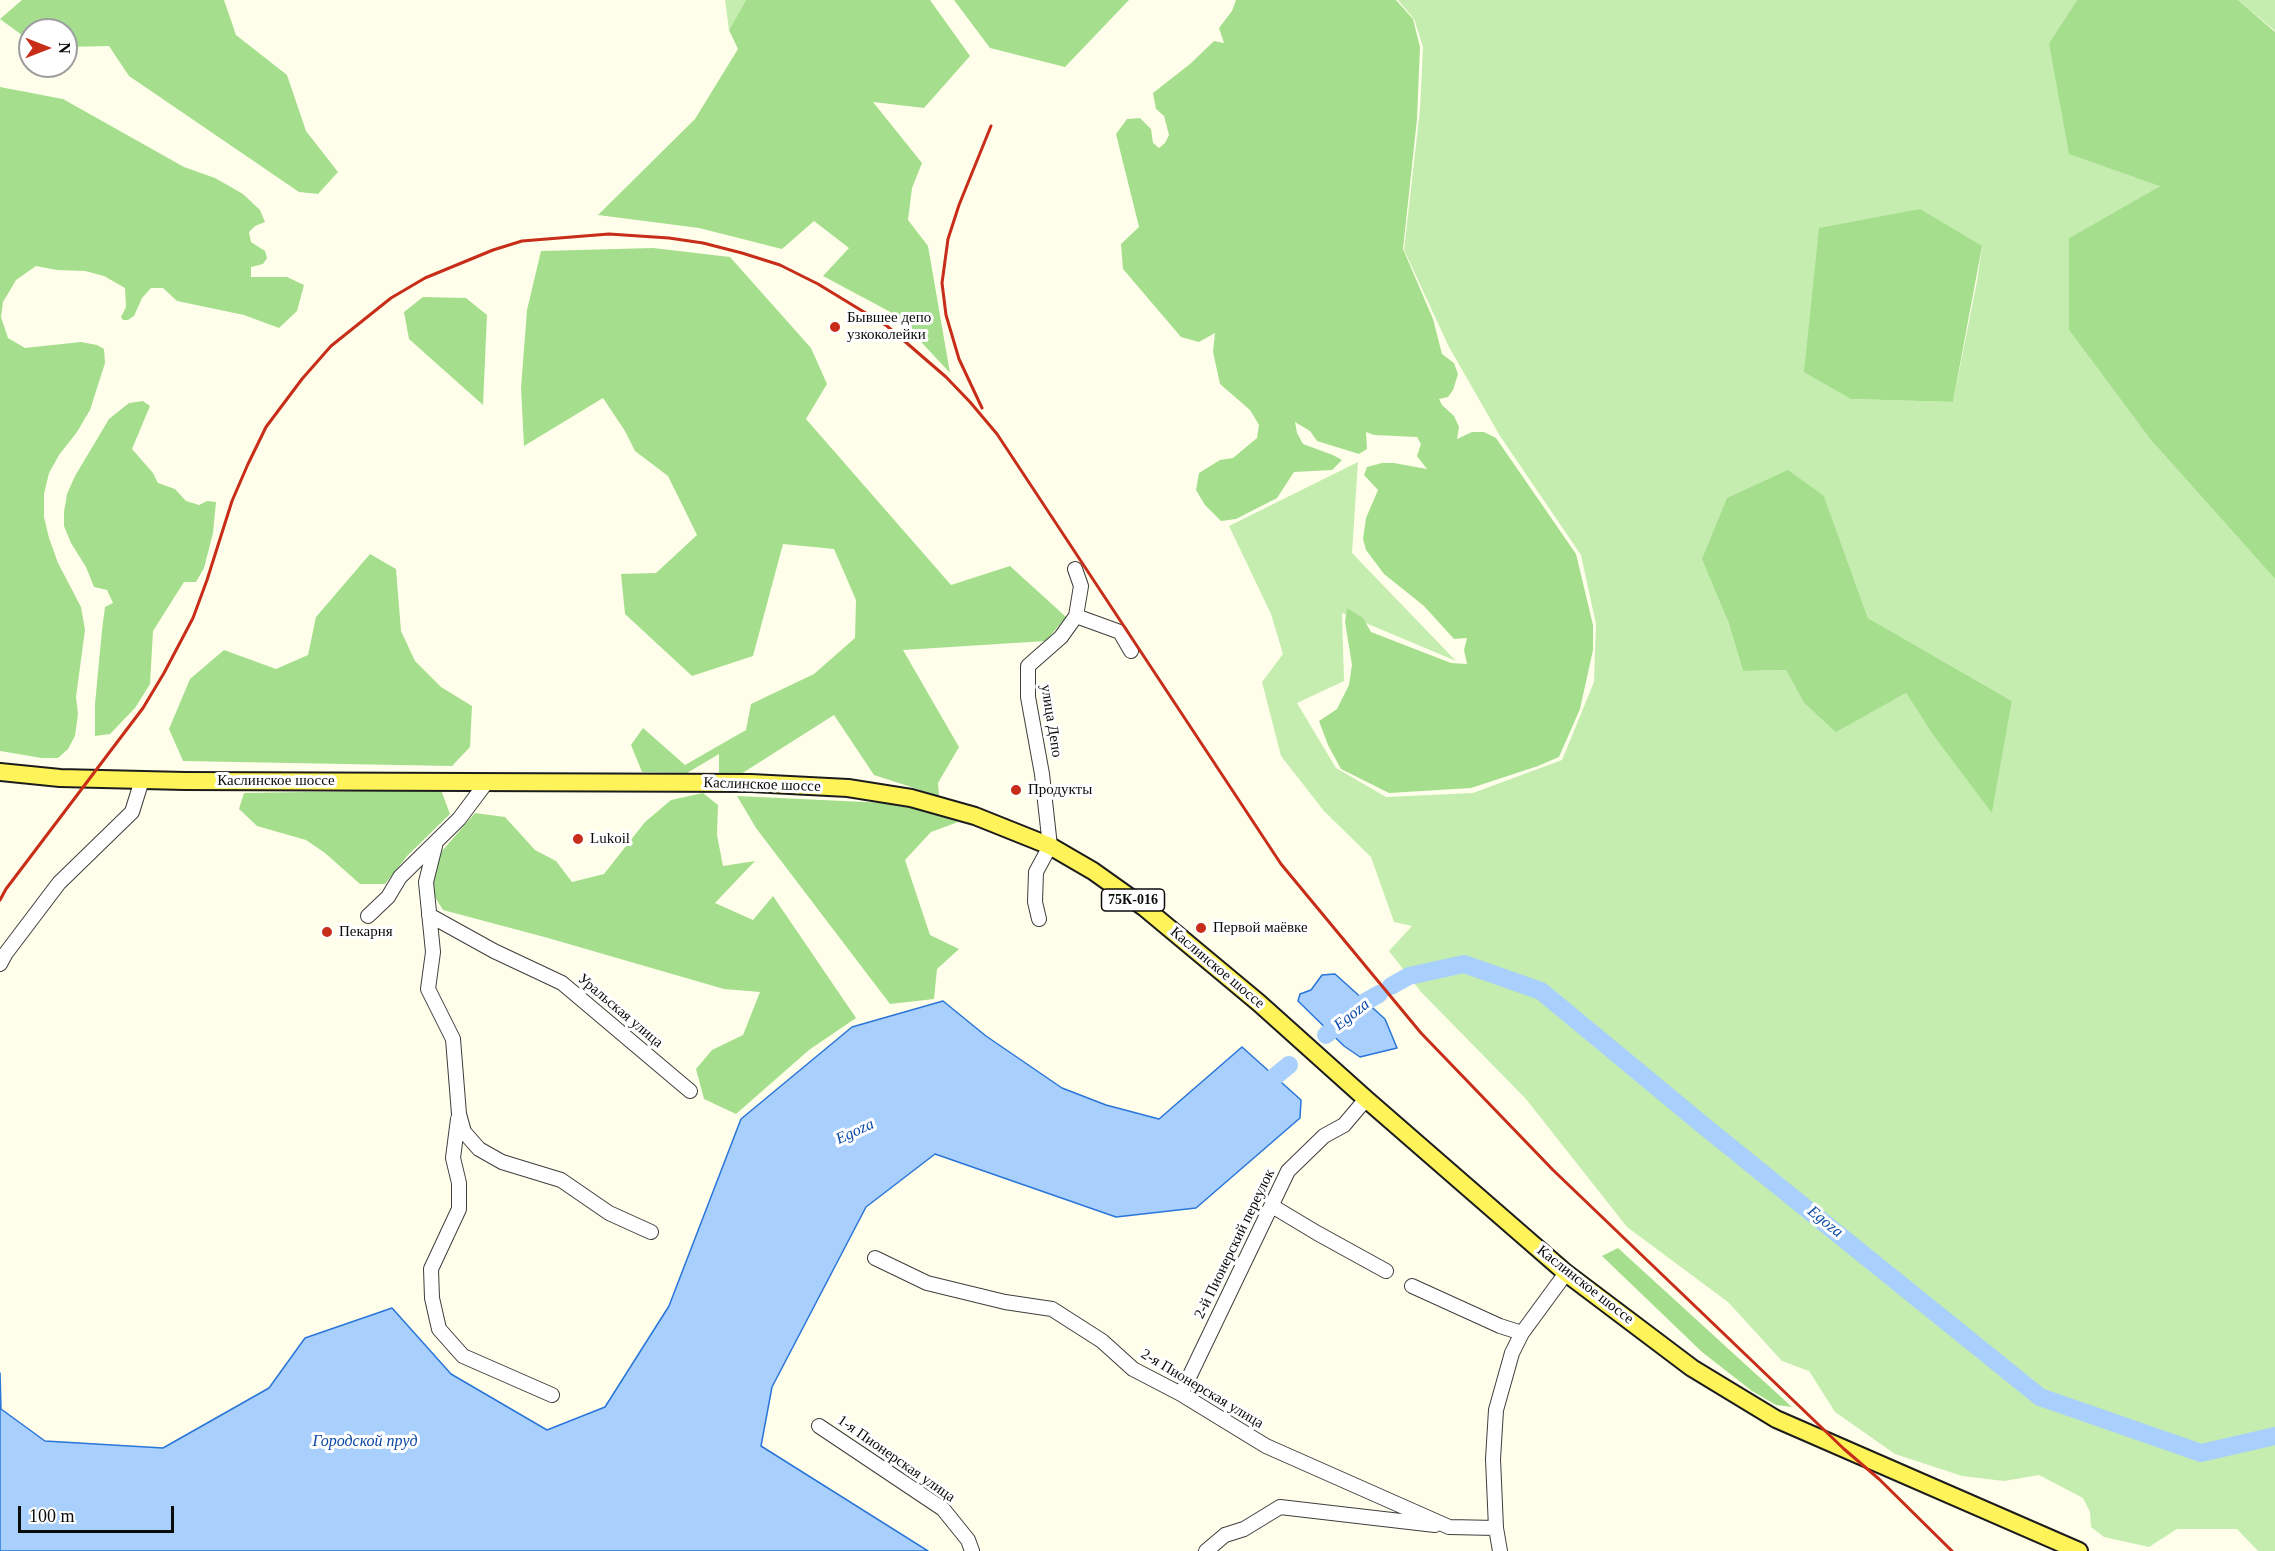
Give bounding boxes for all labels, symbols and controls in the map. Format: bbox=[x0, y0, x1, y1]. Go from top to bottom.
north arrow bbox=[18, 18, 78, 78]
text: N bbox=[56, 42, 73, 54]
place label: Бывшее депо узкоколейки bbox=[847, 309, 931, 344]
marker: Бывшее депо узкоколейки bbox=[828, 320, 842, 334]
street label: улица Депо bbox=[1036, 683, 1066, 759]
street label: Каслинское шоссе bbox=[217, 772, 335, 790]
street label: Каслинское шоссе bbox=[703, 774, 821, 796]
place label: Продукты bbox=[1028, 781, 1092, 799]
marker: Продукты bbox=[1009, 783, 1023, 797]
place label: Lukoil bbox=[590, 830, 630, 848]
marker: Lukoil bbox=[571, 832, 585, 846]
road number: 75К-016 bbox=[1102, 889, 1164, 911]
place label: Первой маёвке bbox=[1213, 919, 1308, 937]
marker: Первой маёвке bbox=[1194, 921, 1208, 935]
place label: Пекарня bbox=[339, 923, 393, 941]
street label: Каслинское шоссе bbox=[1166, 923, 1268, 1013]
marker: Пекарня bbox=[320, 925, 334, 939]
street label: Уральская улица bbox=[574, 970, 666, 1052]
water label: Egoza bbox=[1330, 995, 1374, 1035]
water label: Egoza bbox=[833, 1115, 877, 1149]
street label: 2-й Пионерский переулок bbox=[1191, 1166, 1279, 1322]
water label: Egoza bbox=[1803, 1202, 1847, 1242]
street label: Каслинское шоссе bbox=[1533, 1242, 1637, 1328]
street label: 2-я Пионерская улица bbox=[1137, 1345, 1267, 1433]
street label: 1-я Пионерская улица bbox=[834, 1412, 958, 1506]
water label: Городской пруд bbox=[312, 1432, 418, 1452]
scale bar bbox=[21, 1494, 177, 1532]
text: 100 m bbox=[29, 1506, 75, 1526]

